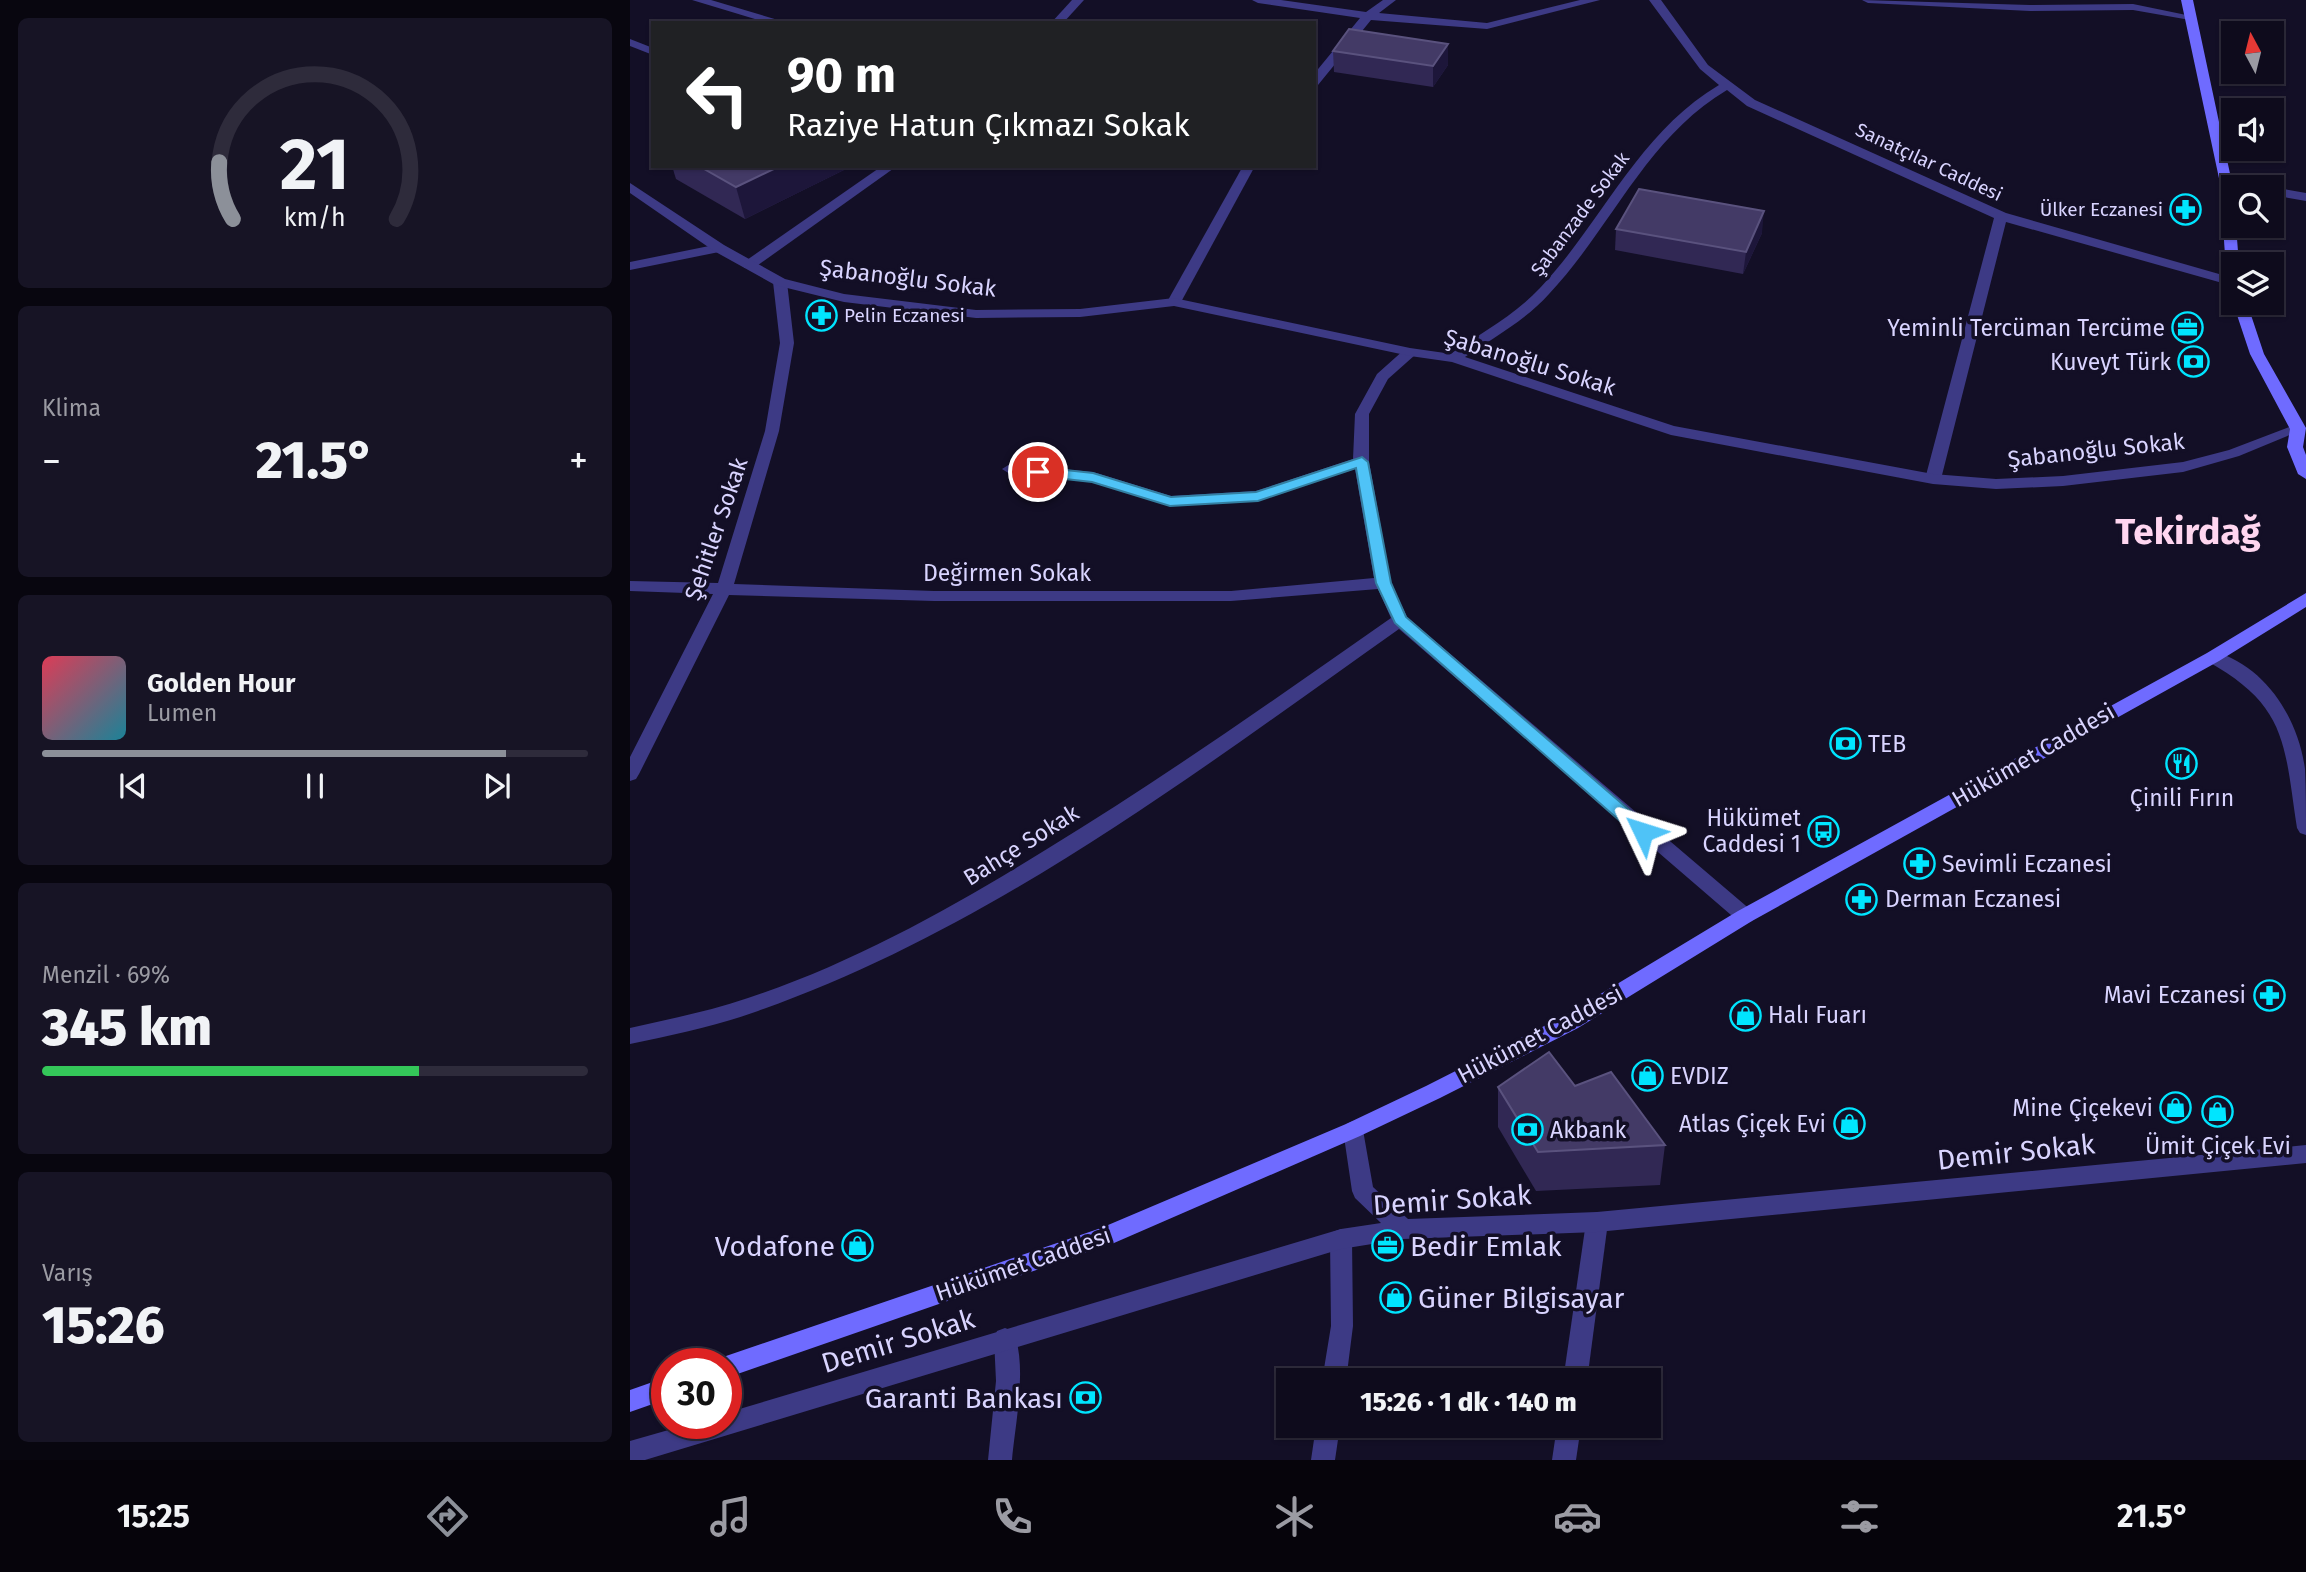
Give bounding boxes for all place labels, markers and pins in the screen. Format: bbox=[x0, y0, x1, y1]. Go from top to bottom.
pharmacy icon: Ülker Eczanesi bbox=[2169, 192, 2203, 226]
place label: Ülker Eczanesi bbox=[2040, 198, 2163, 221]
pharmacy icon: Pelin Eczanesi bbox=[804, 298, 838, 332]
place label: Pelin Eczanesi bbox=[844, 304, 965, 327]
office icon: Yeminli Tercüman Tercüme bbox=[2171, 311, 2205, 345]
place label: Yeminli Tercüman Tercüme bbox=[1887, 314, 2165, 342]
bank icon: Kuveyt Türk bbox=[2177, 345, 2211, 379]
place label: Kuveyt Türk bbox=[2050, 348, 2171, 376]
pin bbox=[1008, 442, 1068, 502]
bank icon: TEB bbox=[1828, 727, 1862, 761]
place label: TEB bbox=[1868, 730, 1906, 758]
restaurant icon: Çinili Fırın bbox=[2165, 747, 2199, 781]
place label: Çinili Fırın bbox=[2130, 784, 2234, 812]
place label: Hükümet Caddesi 1 bbox=[1703, 804, 1802, 858]
bus stop icon: Hükümet Caddesi 1 bbox=[1807, 814, 1841, 848]
pharmacy icon: Sevimli Eczanesi bbox=[1902, 847, 1936, 881]
place label: Sevimli Eczanesi bbox=[1942, 850, 2112, 878]
pharmacy icon: Derman Eczanesi bbox=[1845, 882, 1879, 916]
place label: Derman Eczanesi bbox=[1885, 885, 2061, 913]
pharmacy icon: Mavi Eczanesi bbox=[2252, 978, 2286, 1012]
place label: Mavi Eczanesi bbox=[2104, 981, 2246, 1009]
shop icon: Halı Fuarı bbox=[1728, 998, 1762, 1032]
place label: Halı Fuarı bbox=[1768, 1001, 1867, 1029]
shop icon: EVDIZ bbox=[1630, 1059, 1664, 1093]
place label: EVDIZ bbox=[1670, 1062, 1729, 1090]
shop icon: Mine Çiçekevi bbox=[2159, 1091, 2193, 1125]
place label: Mine Çiçekevi bbox=[2012, 1094, 2153, 1122]
shop icon: Ümit Çiçek Evi bbox=[2201, 1095, 2235, 1129]
shop icon: Atlas Çiçek Evi bbox=[1832, 1107, 1866, 1141]
place label: Atlas Çiçek Evi bbox=[1679, 1110, 1826, 1138]
bank icon: Akbank bbox=[1510, 1113, 1544, 1147]
place label: Akbank bbox=[1550, 1116, 1626, 1144]
place label: Ümit Çiçek Evi bbox=[2145, 1132, 2291, 1160]
shop icon: Vodafone bbox=[841, 1229, 875, 1263]
office icon: Bedir Emlak bbox=[1370, 1229, 1404, 1263]
place label: Vodafone bbox=[715, 1230, 835, 1263]
place label: Bedir Emlak bbox=[1410, 1230, 1562, 1263]
shop icon: Güner Bilgisayar bbox=[1378, 1281, 1412, 1315]
place label: Güner Bilgisayar bbox=[1418, 1282, 1625, 1315]
bank icon: Garanti Bankası bbox=[1069, 1381, 1103, 1415]
place label: Garanti Bankası bbox=[865, 1382, 1063, 1415]

